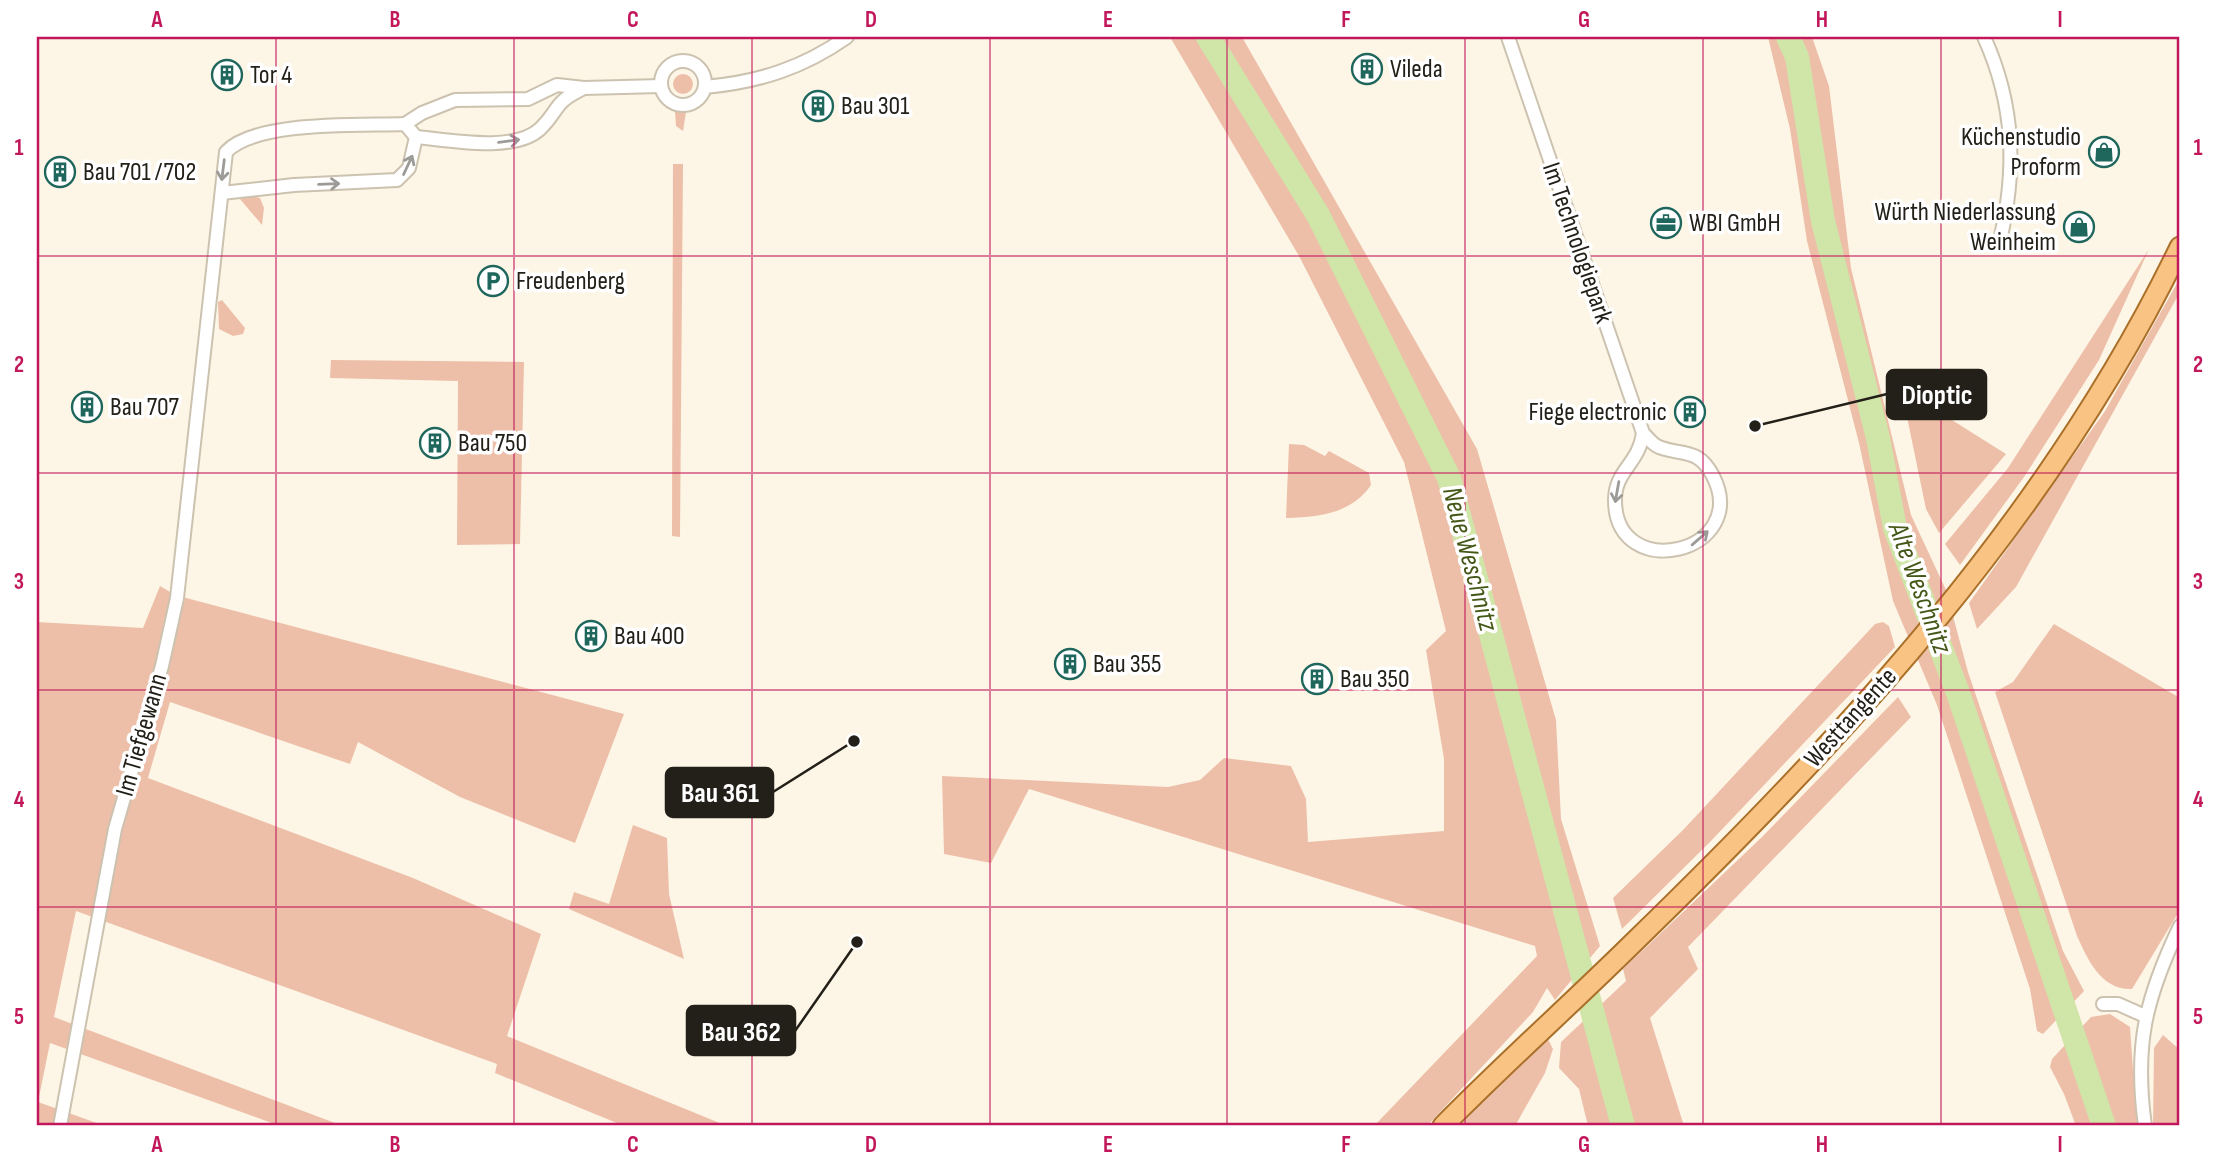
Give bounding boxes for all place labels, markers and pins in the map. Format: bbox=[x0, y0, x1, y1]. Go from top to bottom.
building icon: Vileda bbox=[1350, 52, 1384, 86]
place label: Vileda bbox=[1390, 54, 1443, 85]
building icon: Tor 4 bbox=[210, 58, 244, 92]
place label: Tor 4 bbox=[250, 60, 292, 91]
building icon: Bau 301 bbox=[801, 89, 835, 123]
place label: Bau 301 bbox=[841, 91, 909, 122]
place label: Küchenstudio Proform bbox=[1961, 122, 2081, 183]
shop icon: Küchenstudio Proform bbox=[2087, 135, 2121, 169]
building icon: Bau 701 /702 bbox=[43, 155, 77, 189]
place label: Bau 701 /702 bbox=[83, 157, 196, 188]
place label: Würth Niederlassung Weinheim bbox=[1875, 197, 2056, 258]
office icon: WBI GmbH bbox=[1649, 206, 1683, 240]
place label: WBI GmbH bbox=[1689, 208, 1781, 239]
shop icon: Würth Niederlassung Weinheim bbox=[2062, 210, 2096, 244]
parking icon: Freudenberg bbox=[476, 264, 510, 298]
place label: Freudenberg bbox=[516, 266, 625, 297]
callout: Dioptic bbox=[1887, 370, 1986, 419]
building icon: Bau 707 bbox=[70, 390, 104, 424]
place label: Bau 707 bbox=[110, 392, 180, 423]
building icon: Fiege electronic bbox=[1673, 395, 1707, 429]
place label: Fiege electronic bbox=[1528, 397, 1667, 428]
building icon: Bau 750 bbox=[418, 426, 452, 460]
place label: Bau 750 bbox=[458, 428, 527, 459]
building icon: Bau 400 bbox=[574, 619, 608, 653]
place label: Bau 400 bbox=[614, 621, 685, 652]
building icon: Bau 355 bbox=[1053, 647, 1087, 681]
place label: Bau 355 bbox=[1093, 649, 1161, 680]
building icon: Bau 350 bbox=[1300, 662, 1334, 696]
place label: Bau 350 bbox=[1340, 664, 1410, 695]
callout: Bau 361 bbox=[666, 768, 773, 817]
callout: Bau 362 bbox=[687, 1006, 795, 1055]

